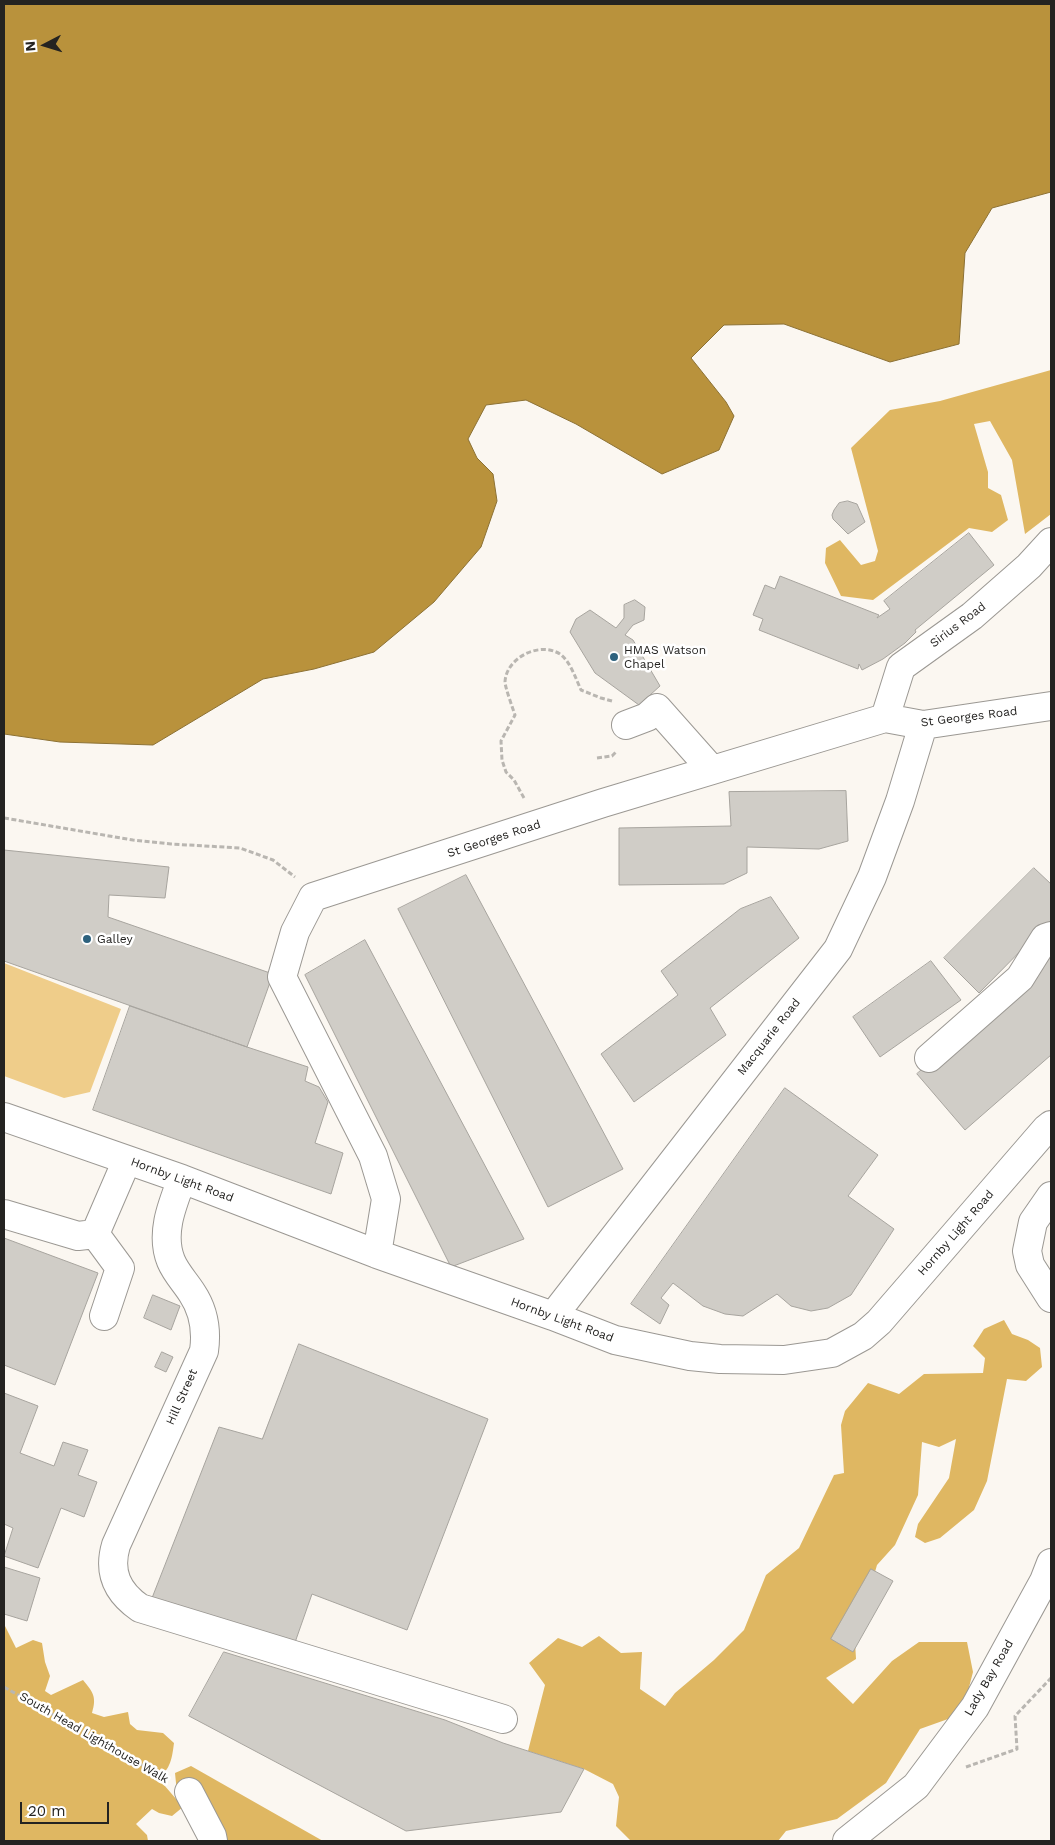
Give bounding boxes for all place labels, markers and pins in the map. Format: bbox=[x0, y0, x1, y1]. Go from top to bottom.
place label: HMAS Watson Chapel bbox=[624, 643, 706, 671]
marker: HMAS Watson Chapel bbox=[608, 651, 620, 663]
place label: Galley bbox=[97, 932, 133, 946]
marker: Galley bbox=[81, 933, 93, 945]

